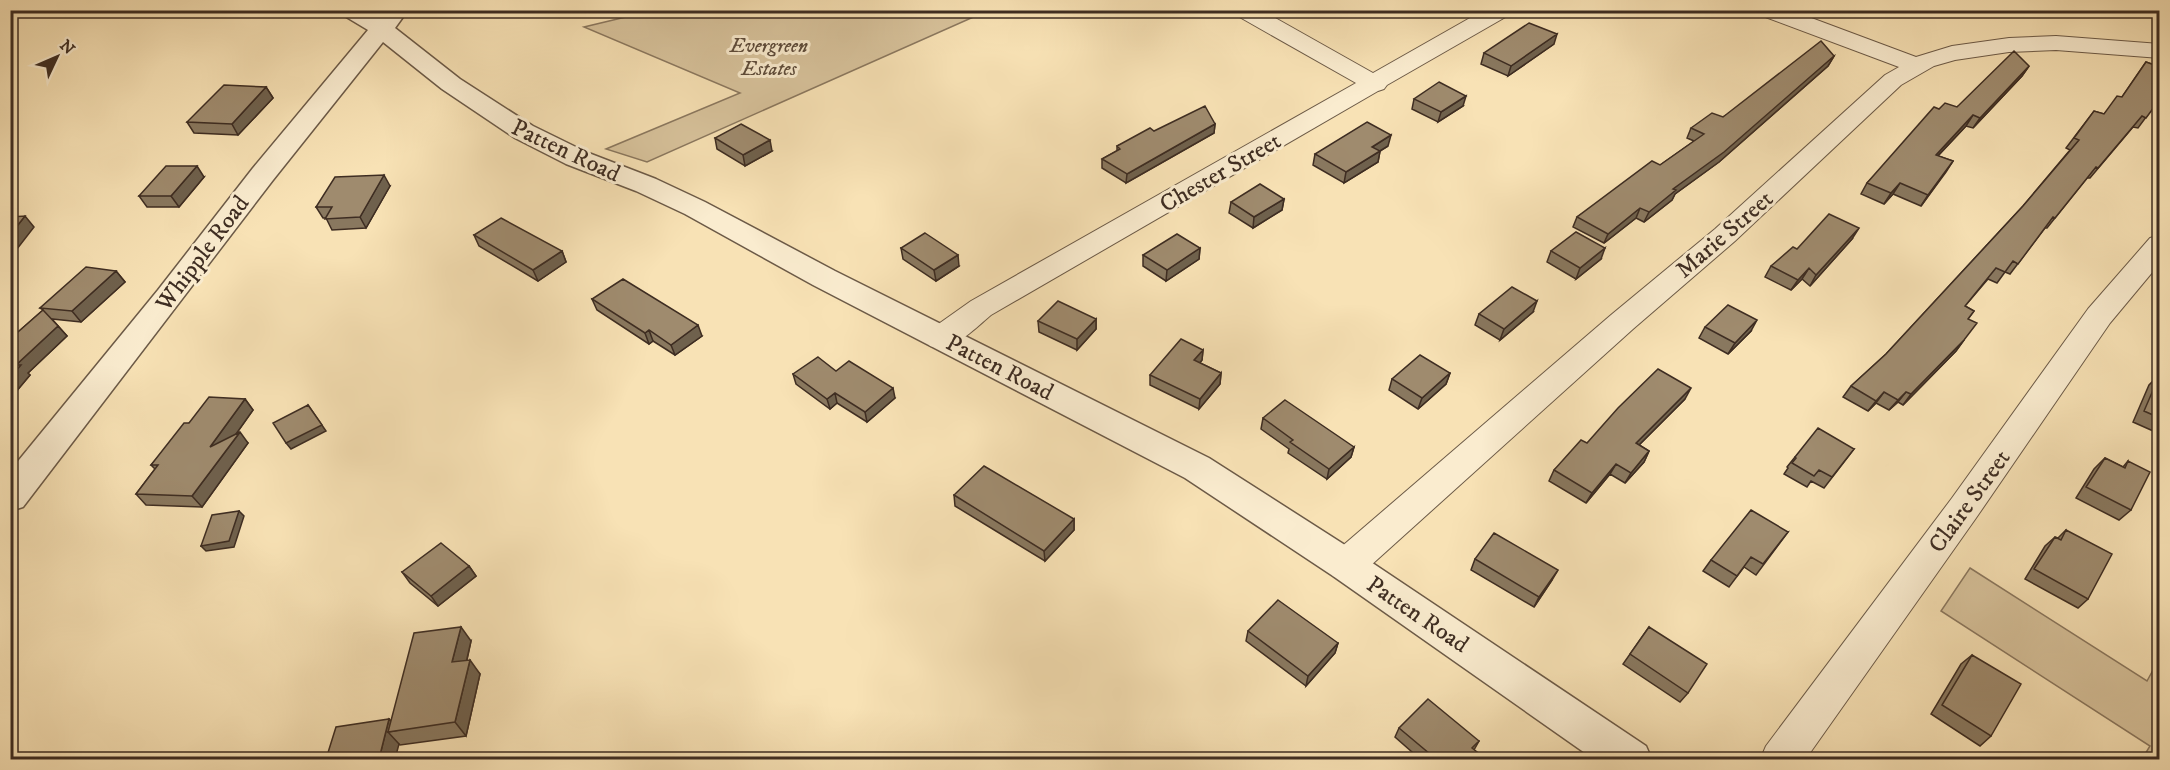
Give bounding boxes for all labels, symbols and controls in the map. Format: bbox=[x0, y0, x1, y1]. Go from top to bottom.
north arrow bbox=[27, 27, 87, 87]
park label: Evergreen Estates bbox=[729, 34, 808, 82]
text: N bbox=[55, 36, 79, 59]
street label: Patten Road bbox=[506, 113, 625, 189]
street label: Chester Street bbox=[1155, 126, 1287, 220]
street label: Marie Street bbox=[1670, 184, 1780, 285]
street label: Whipple Road bbox=[149, 190, 256, 318]
street label: Patten Road bbox=[941, 328, 1058, 408]
street label: Claire Street bbox=[1922, 444, 2017, 559]
street label: Patten Road bbox=[1361, 570, 1474, 660]

